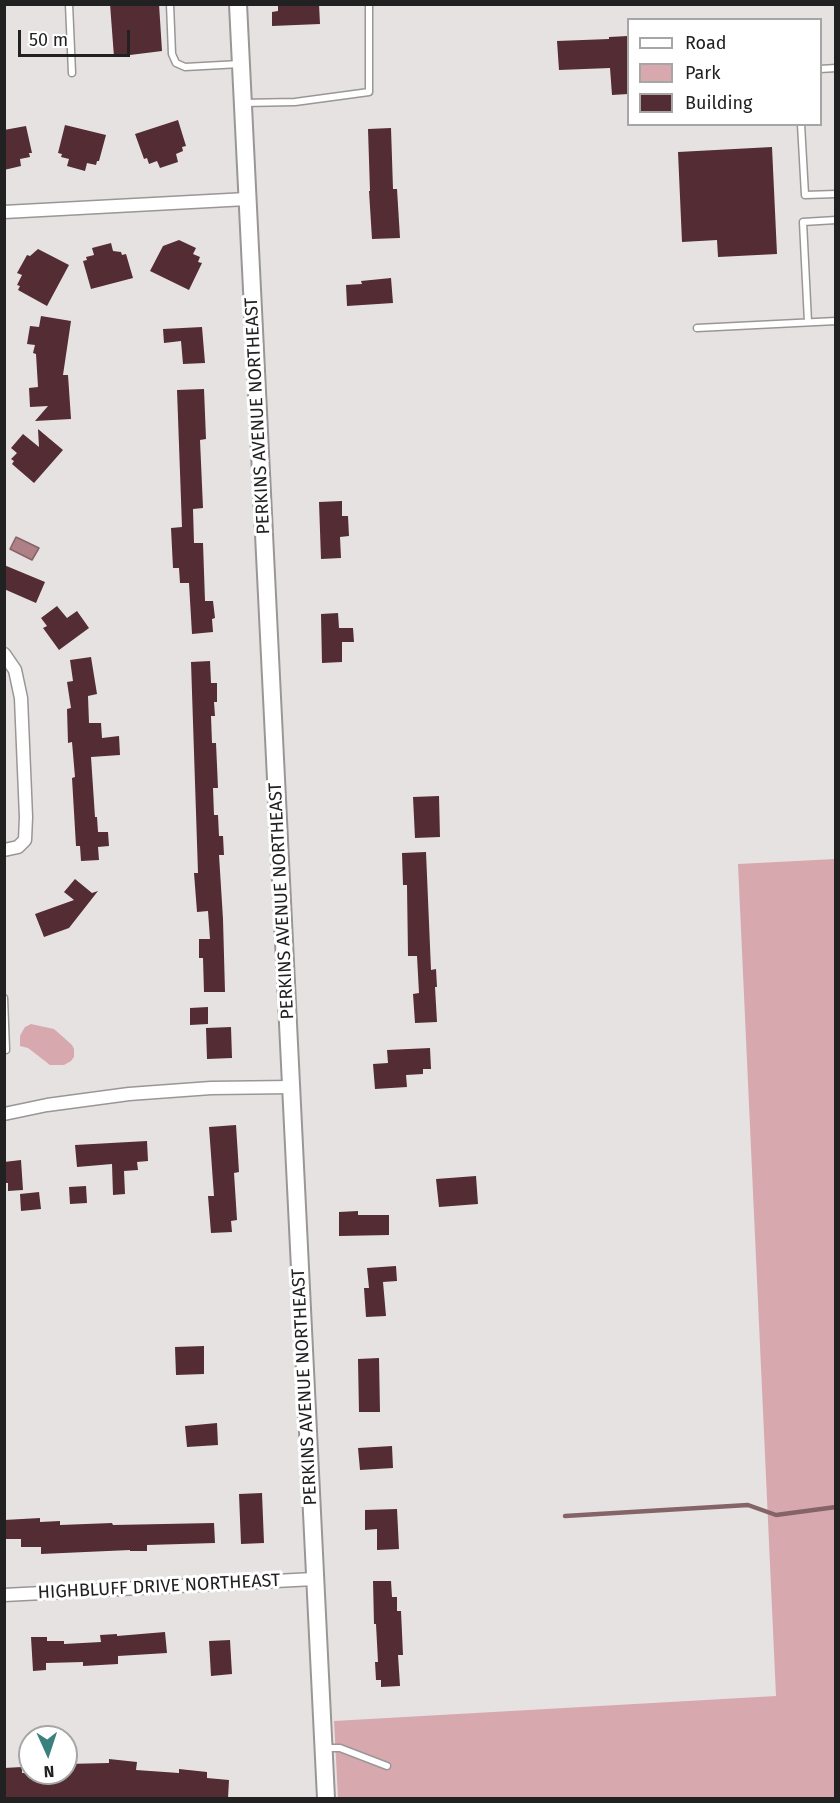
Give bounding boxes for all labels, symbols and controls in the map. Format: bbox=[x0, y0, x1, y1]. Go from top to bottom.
scale bar bbox=[21, 18, 134, 56]
legend bbox=[627, 18, 822, 126]
text: 50 m bbox=[29, 29, 68, 51]
text: Road bbox=[685, 32, 727, 54]
text: Park bbox=[685, 62, 720, 84]
text: Building bbox=[685, 92, 752, 114]
street label: PERKINS AVENUE NORTHEAST bbox=[241, 297, 275, 535]
street label: PERKINS AVENUE NORTHEAST bbox=[265, 782, 299, 1020]
street label: PERKINS AVENUE NORTHEAST bbox=[288, 1268, 322, 1506]
street label: HIGHBLUFF DRIVE NORTHEAST bbox=[37, 1570, 281, 1604]
north arrow bbox=[18, 1725, 78, 1785]
text: N bbox=[43, 1762, 55, 1781]

